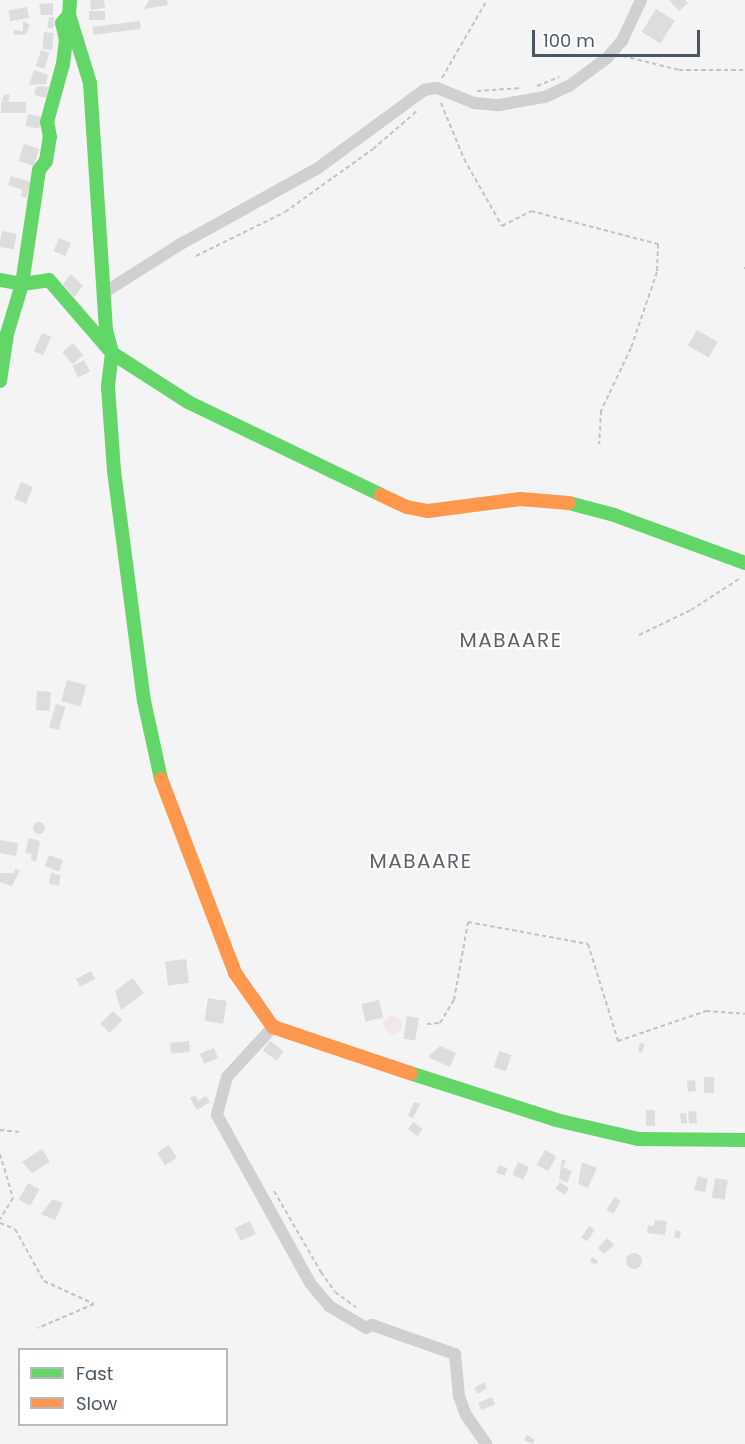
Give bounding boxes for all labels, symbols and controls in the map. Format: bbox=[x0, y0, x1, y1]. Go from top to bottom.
scale bar bbox=[535, 18, 703, 56]
text: 100 m bbox=[543, 28, 595, 53]
district label: MABAARE bbox=[460, 628, 562, 652]
district label: MABAARE bbox=[370, 849, 472, 873]
legend bbox=[18, 1348, 228, 1426]
text: Fast bbox=[76, 1361, 113, 1386]
text: Slow bbox=[76, 1391, 117, 1416]

